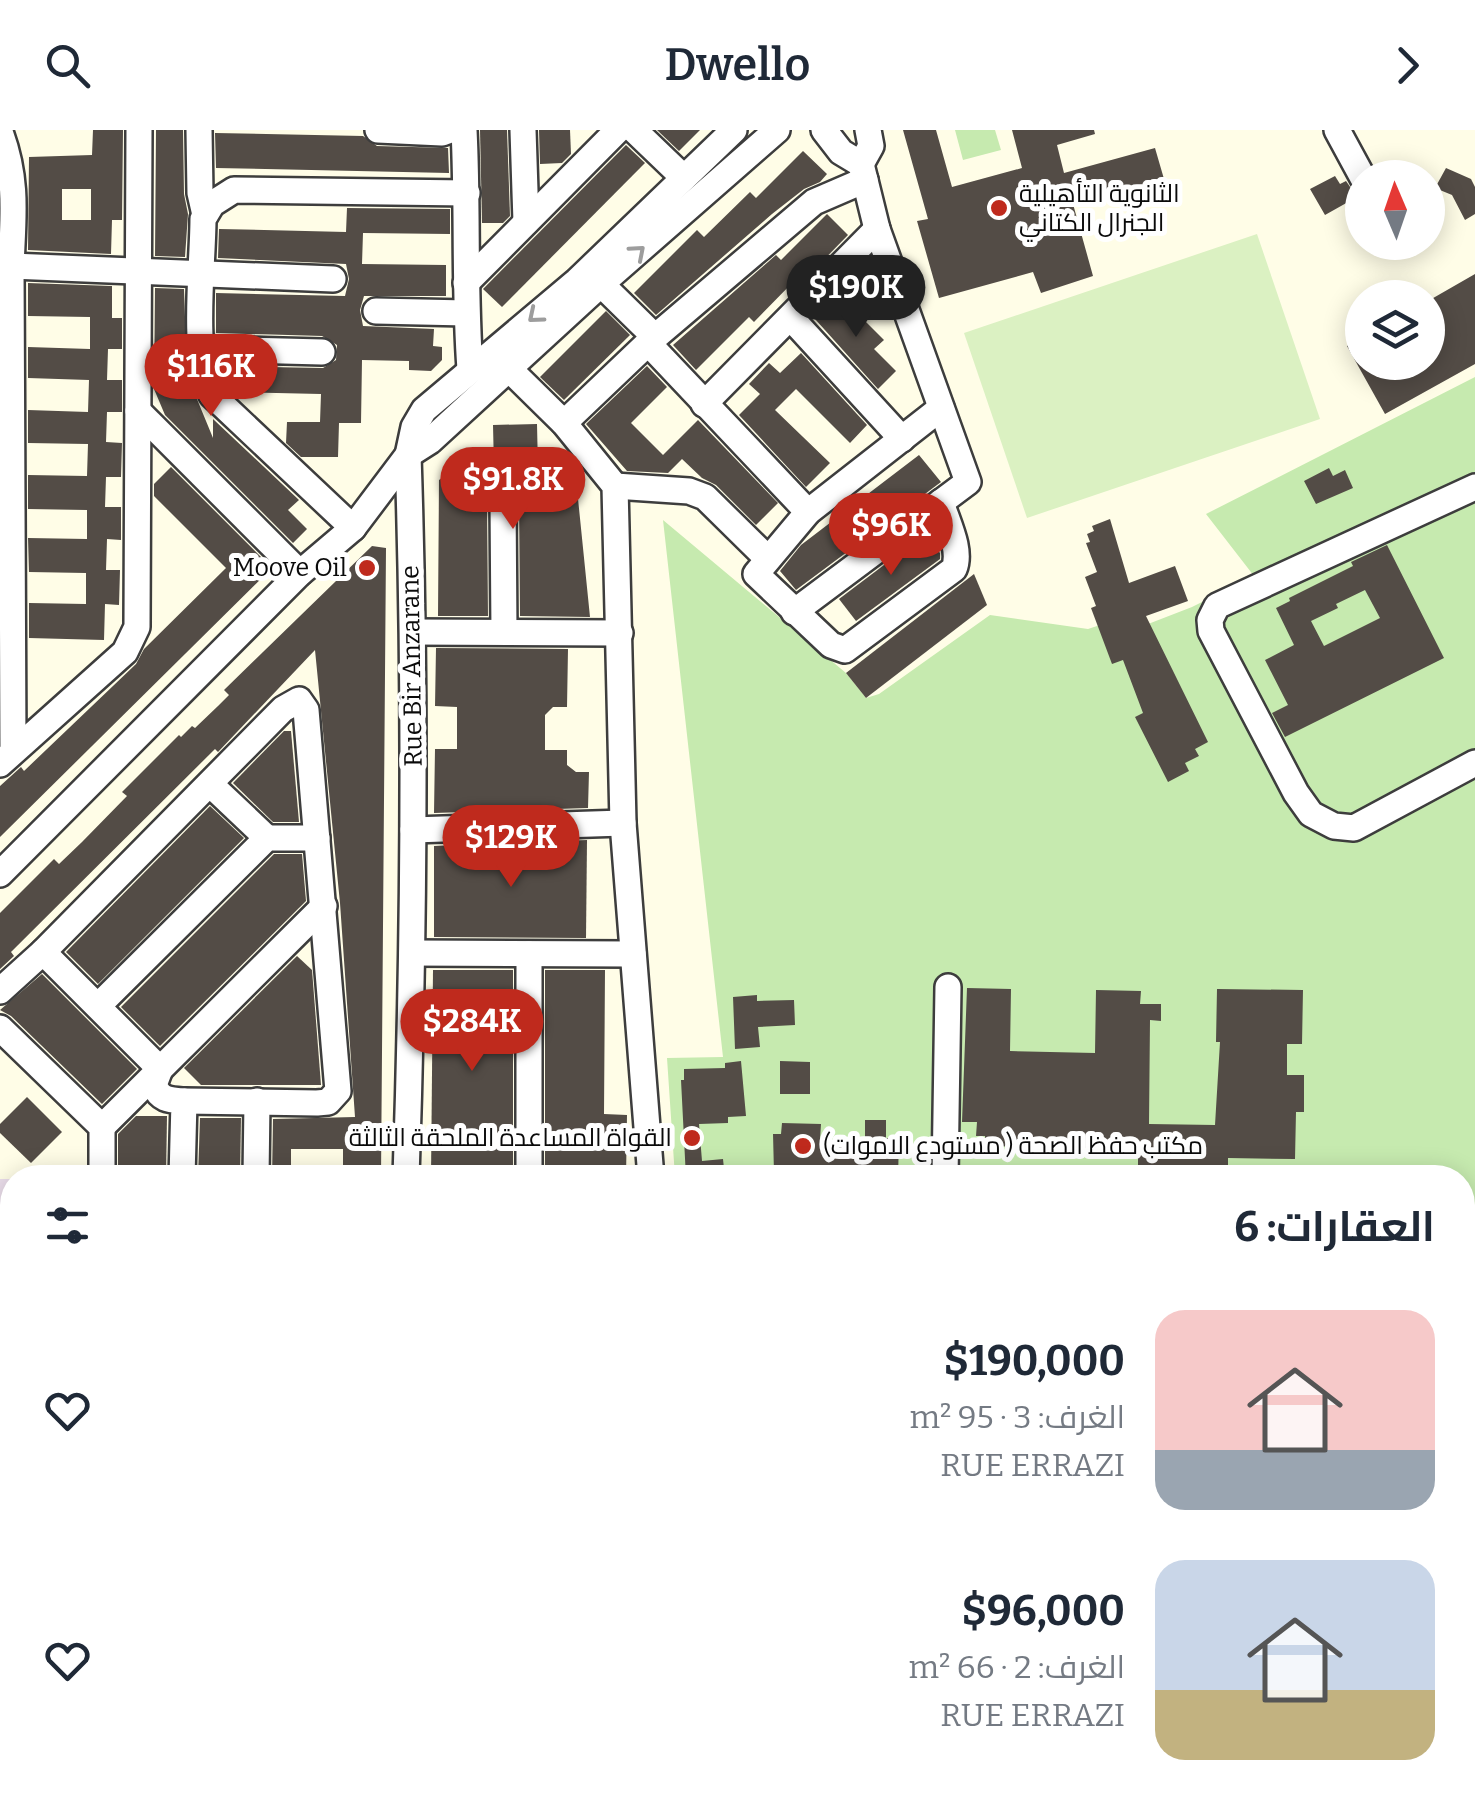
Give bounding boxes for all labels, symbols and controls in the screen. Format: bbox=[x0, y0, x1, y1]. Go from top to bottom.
icon: search bbox=[40, 38, 95, 93]
text: Dwello bbox=[665, 38, 810, 92]
icon: forward bbox=[1380, 38, 1435, 93]
north arrow bbox=[1345, 160, 1445, 260]
map controls bbox=[1345, 160, 1445, 380]
place label: الثانوية التأهيلية الجنرال الكتاني bbox=[1019, 177, 1180, 242]
marker: الثانوية التأهيلية الجنرال الكتاني bbox=[988, 197, 1010, 219]
one-way arrow bbox=[626, 245, 645, 263]
pin: $190K bbox=[786, 255, 926, 340]
text: $190K bbox=[808, 268, 904, 306]
button: layers bbox=[1345, 280, 1445, 380]
one-way arrow bbox=[528, 304, 546, 322]
pin: $116K bbox=[141, 334, 281, 419]
text: $116K bbox=[167, 347, 255, 385]
pin: $91.8K bbox=[432, 447, 594, 532]
text: $91.8K bbox=[462, 460, 564, 498]
pin: $96K bbox=[832, 493, 950, 578]
text: $96K bbox=[851, 506, 931, 544]
place label: Moove Oil bbox=[233, 553, 347, 583]
marker: Moove Oil bbox=[356, 557, 378, 579]
street label: Rue Bir Anzarane bbox=[395, 565, 429, 767]
pin: $129K bbox=[441, 805, 581, 890]
text: $129K bbox=[465, 818, 558, 856]
pin: $284K bbox=[402, 989, 542, 1074]
text: $284K bbox=[422, 1002, 522, 1040]
place label: القواة المساعدة الملحقة الثالثة bbox=[349, 1123, 672, 1153]
marker: القواة المساعدة الملحقة الثالثة bbox=[681, 1127, 703, 1149]
place label: مكتب حفظ الصحة ( مستودع الاموات) bbox=[823, 1131, 1203, 1162]
marker: مكتب حفظ الصحة ( مستودع الاموات) bbox=[792, 1135, 814, 1157]
icon: filters bbox=[40, 1198, 95, 1253]
text: العقارات: 6 bbox=[1234, 1202, 1435, 1252]
text: $190,000 bbox=[944, 1336, 1125, 1386]
icon: home bbox=[1235, 1350, 1355, 1470]
icon: heart bbox=[40, 1383, 95, 1438]
text: الغرف: 3 · 95 m² bbox=[909, 1398, 1125, 1436]
text: RUE ERRAZI bbox=[940, 1446, 1125, 1484]
text: $96,000 bbox=[961, 1586, 1125, 1636]
icon: home bbox=[1235, 1600, 1355, 1720]
icon: heart bbox=[40, 1633, 95, 1688]
text: الغرف: 2 · 66 m² bbox=[909, 1648, 1125, 1686]
text: RUE ERRAZI bbox=[940, 1696, 1125, 1734]

